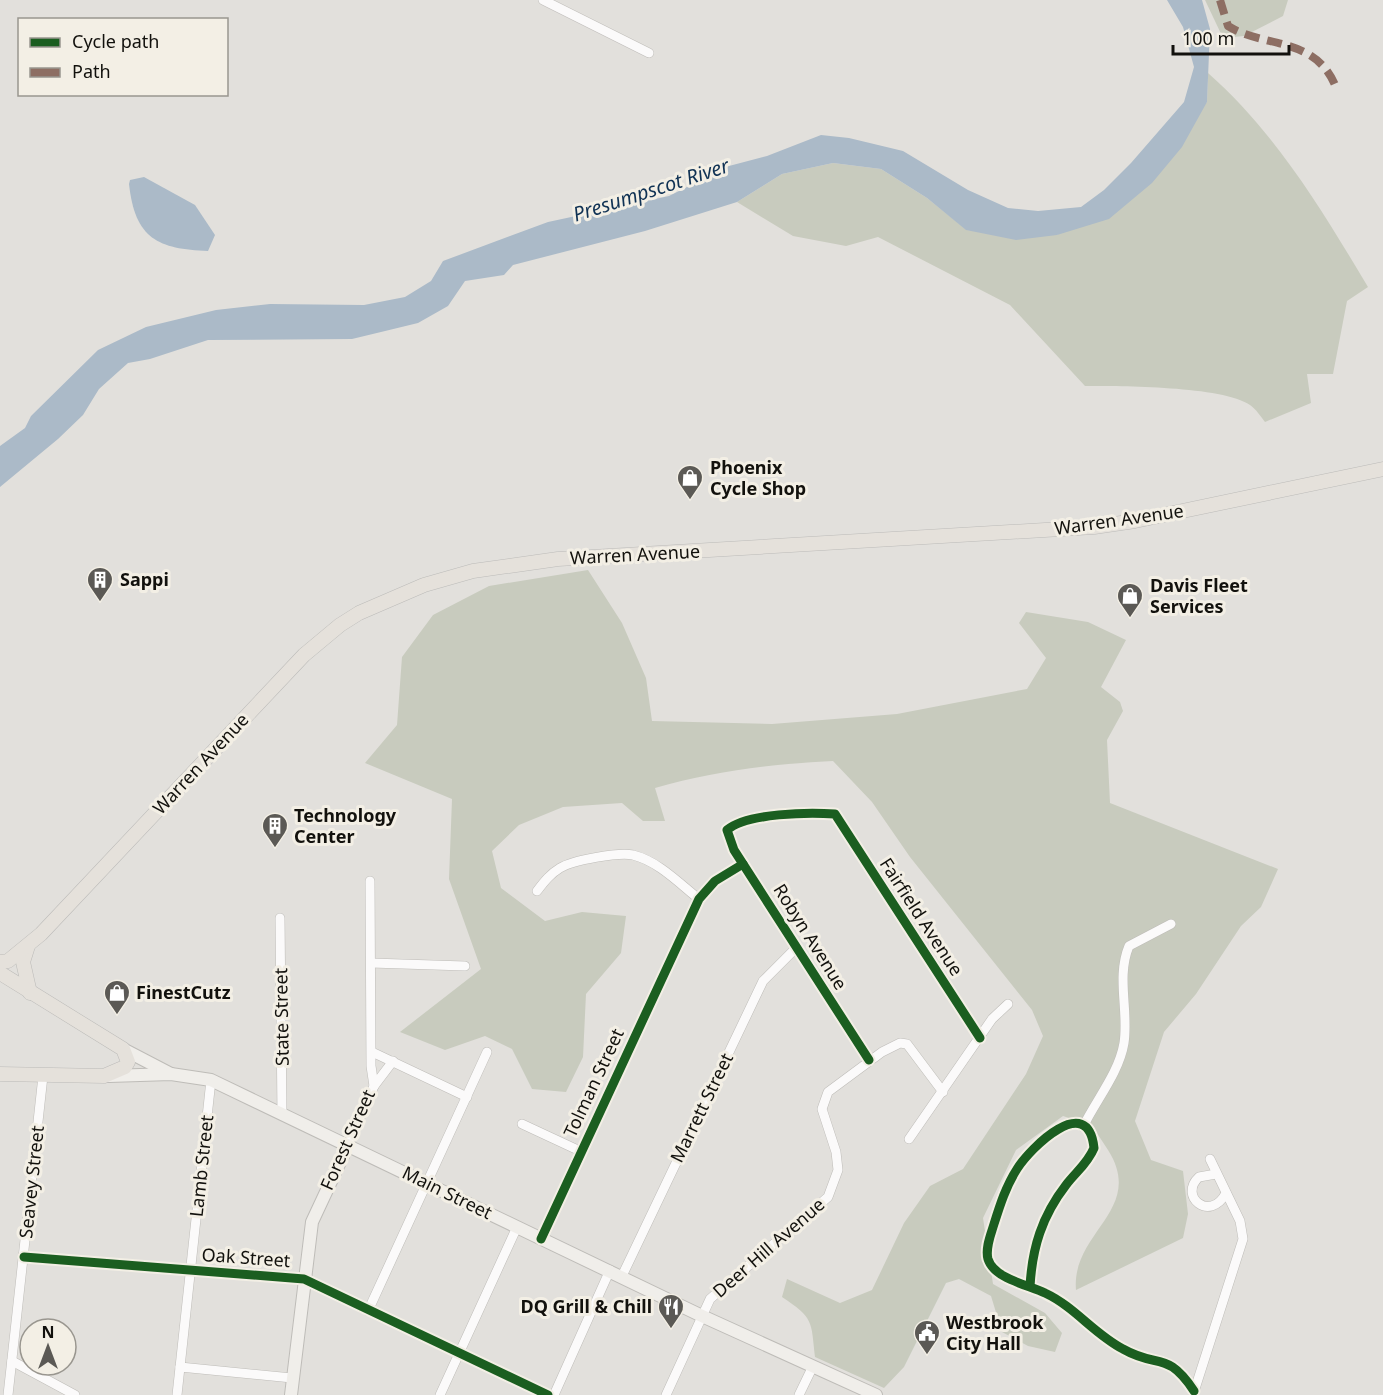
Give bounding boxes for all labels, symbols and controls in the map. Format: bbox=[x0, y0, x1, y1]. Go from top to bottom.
legend bbox=[18, 18, 228, 96]
scale bar bbox=[1173, 18, 1288, 56]
text: 100 m bbox=[1182, 26, 1234, 50]
text: Cycle path bbox=[72, 29, 159, 53]
text: Path bbox=[72, 59, 111, 83]
water label: Presumpscot River bbox=[569, 151, 733, 228]
place label: Phoenix Cycle Shop bbox=[710, 455, 806, 500]
shop icon: Phoenix Cycle Shop bbox=[675, 463, 705, 501]
street label: Warren Avenue bbox=[1053, 498, 1185, 540]
street label: Warren Avenue bbox=[569, 539, 701, 569]
building icon: Sappi bbox=[85, 565, 115, 603]
place label: Sappi bbox=[120, 567, 169, 591]
place label: Davis Fleet Services bbox=[1150, 573, 1248, 618]
shop icon: Davis Fleet Services bbox=[1115, 581, 1145, 619]
street label: Warren Avenue bbox=[147, 708, 253, 819]
place label: Technology Center bbox=[294, 803, 397, 848]
building icon: Technology Center bbox=[260, 811, 290, 849]
street label: Fairfield Avenue bbox=[875, 853, 969, 980]
street label: Robyn Avenue bbox=[769, 879, 853, 994]
street label: State Street bbox=[268, 967, 294, 1066]
shop icon: FinestCutz bbox=[102, 978, 132, 1016]
place label: FinestCutz bbox=[136, 980, 231, 1004]
street label: Tolman Street bbox=[557, 1024, 629, 1141]
street label: Marrett Street bbox=[664, 1048, 738, 1166]
street label: Forest Street bbox=[314, 1085, 380, 1194]
street label: Lamb Street bbox=[184, 1113, 218, 1218]
street label: Seavey Street bbox=[13, 1124, 49, 1239]
street label: Main Street bbox=[399, 1160, 497, 1224]
street label: Deer Hill Avenue bbox=[707, 1192, 829, 1302]
street label: Oak Street bbox=[201, 1242, 292, 1272]
restaurant icon: DQ Grill & Chill bbox=[656, 1292, 686, 1330]
place label: DQ Grill & Chill bbox=[520, 1294, 652, 1318]
place label: Westbrook City Hall bbox=[946, 1310, 1044, 1355]
north arrow bbox=[18, 1317, 78, 1377]
public building icon: Westbrook City Hall bbox=[912, 1318, 942, 1356]
text: N bbox=[41, 1321, 55, 1343]

